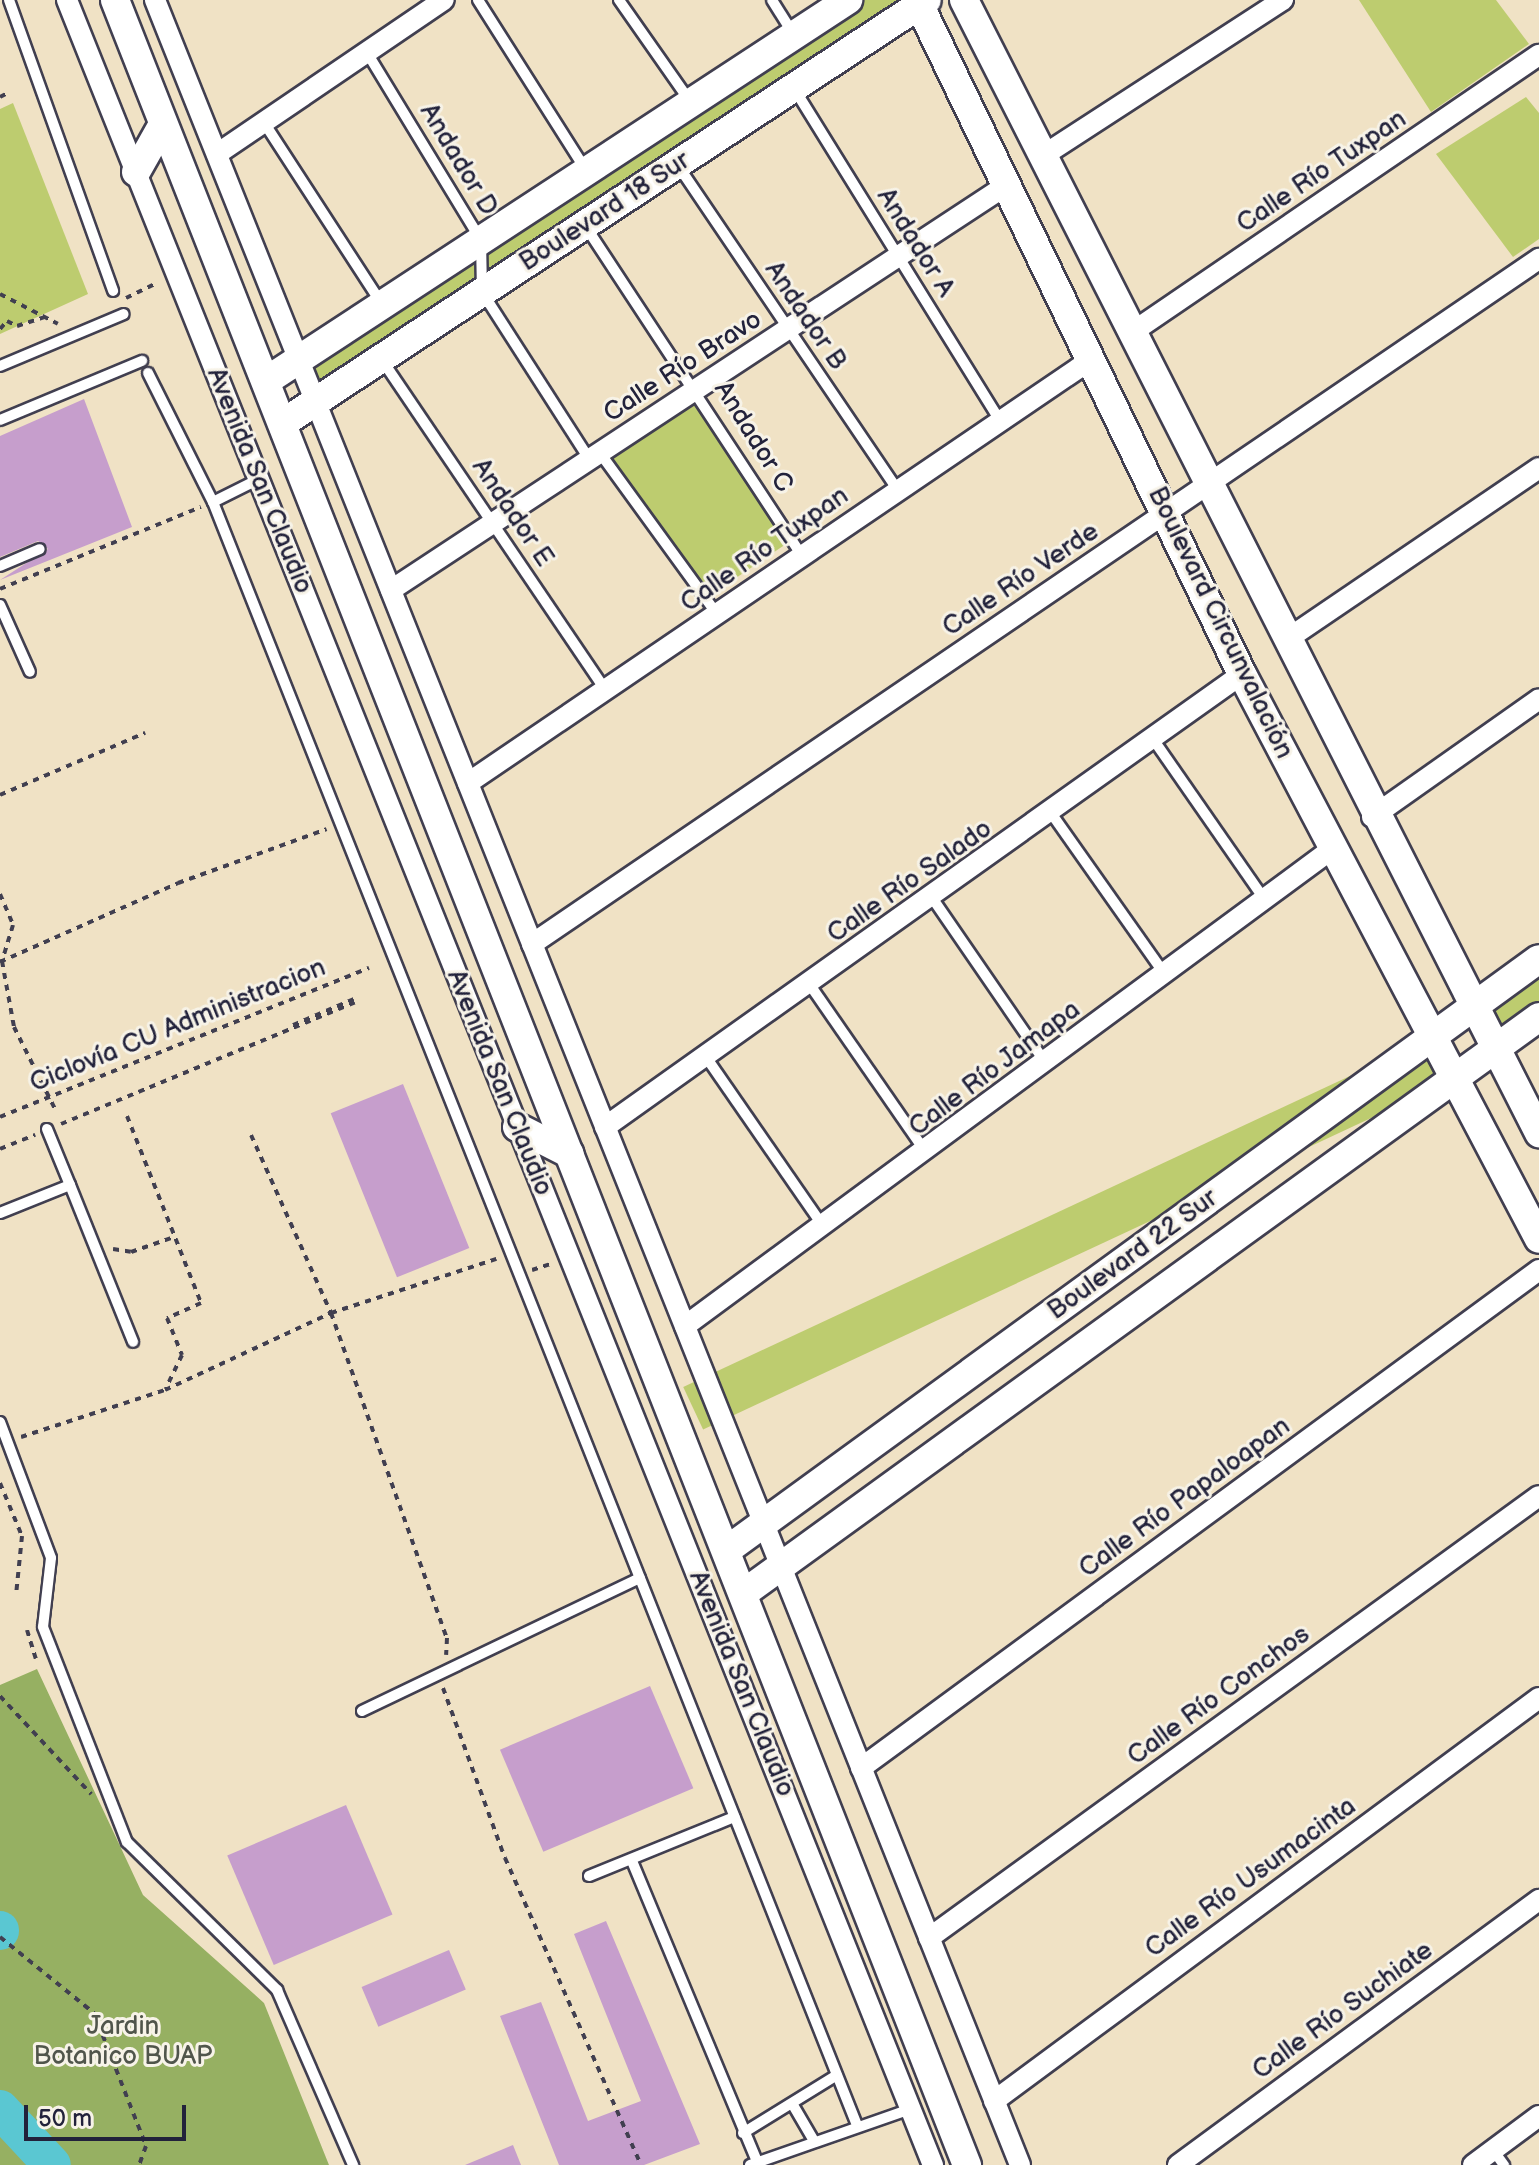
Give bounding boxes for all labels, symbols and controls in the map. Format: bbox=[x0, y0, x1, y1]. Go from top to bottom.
street label: Andador D bbox=[412, 98, 504, 222]
street label: Calle Río Tuxpan bbox=[1231, 104, 1413, 240]
street label: Boulevard 18 Sur bbox=[514, 145, 696, 279]
street label: Andador A bbox=[869, 183, 961, 303]
street label: Andador B bbox=[757, 256, 853, 376]
street label: Calle Río Bravo bbox=[598, 304, 768, 430]
street label: Avenida San Claudio bbox=[199, 363, 319, 599]
street label: Andador C bbox=[707, 376, 799, 498]
street label: Andador E bbox=[465, 453, 559, 573]
street label: Calle Río Tuxpan bbox=[675, 480, 855, 620]
street label: Boulevard Circunvalación bbox=[1141, 482, 1299, 764]
street label: Calle Río Verde bbox=[937, 516, 1105, 644]
street label: Calle Río Salado bbox=[822, 814, 998, 950]
street label: Ciclovía CU Administracion bbox=[26, 952, 330, 1100]
street label: Avenida San Claudio bbox=[439, 965, 559, 1201]
street label: Calle Río Jamapa bbox=[903, 994, 1087, 1144]
street label: Boulevard 22 Sur bbox=[1042, 1183, 1224, 1327]
street label: Calle Río Papaloapan bbox=[1074, 1411, 1296, 1585]
street label: Avenida San Claudio bbox=[681, 1566, 801, 1802]
street label: Calle Río Conchos bbox=[1122, 1620, 1316, 1772]
street label: Calle Río Usumacinta bbox=[1140, 1791, 1362, 1965]
street label: Calle Río Suchiate bbox=[1247, 1935, 1439, 2087]
park label: Jardin Botanico BUAP bbox=[34, 2011, 212, 2072]
scale bar bbox=[28, 2089, 190, 2139]
text: 50 m bbox=[38, 2104, 92, 2133]

